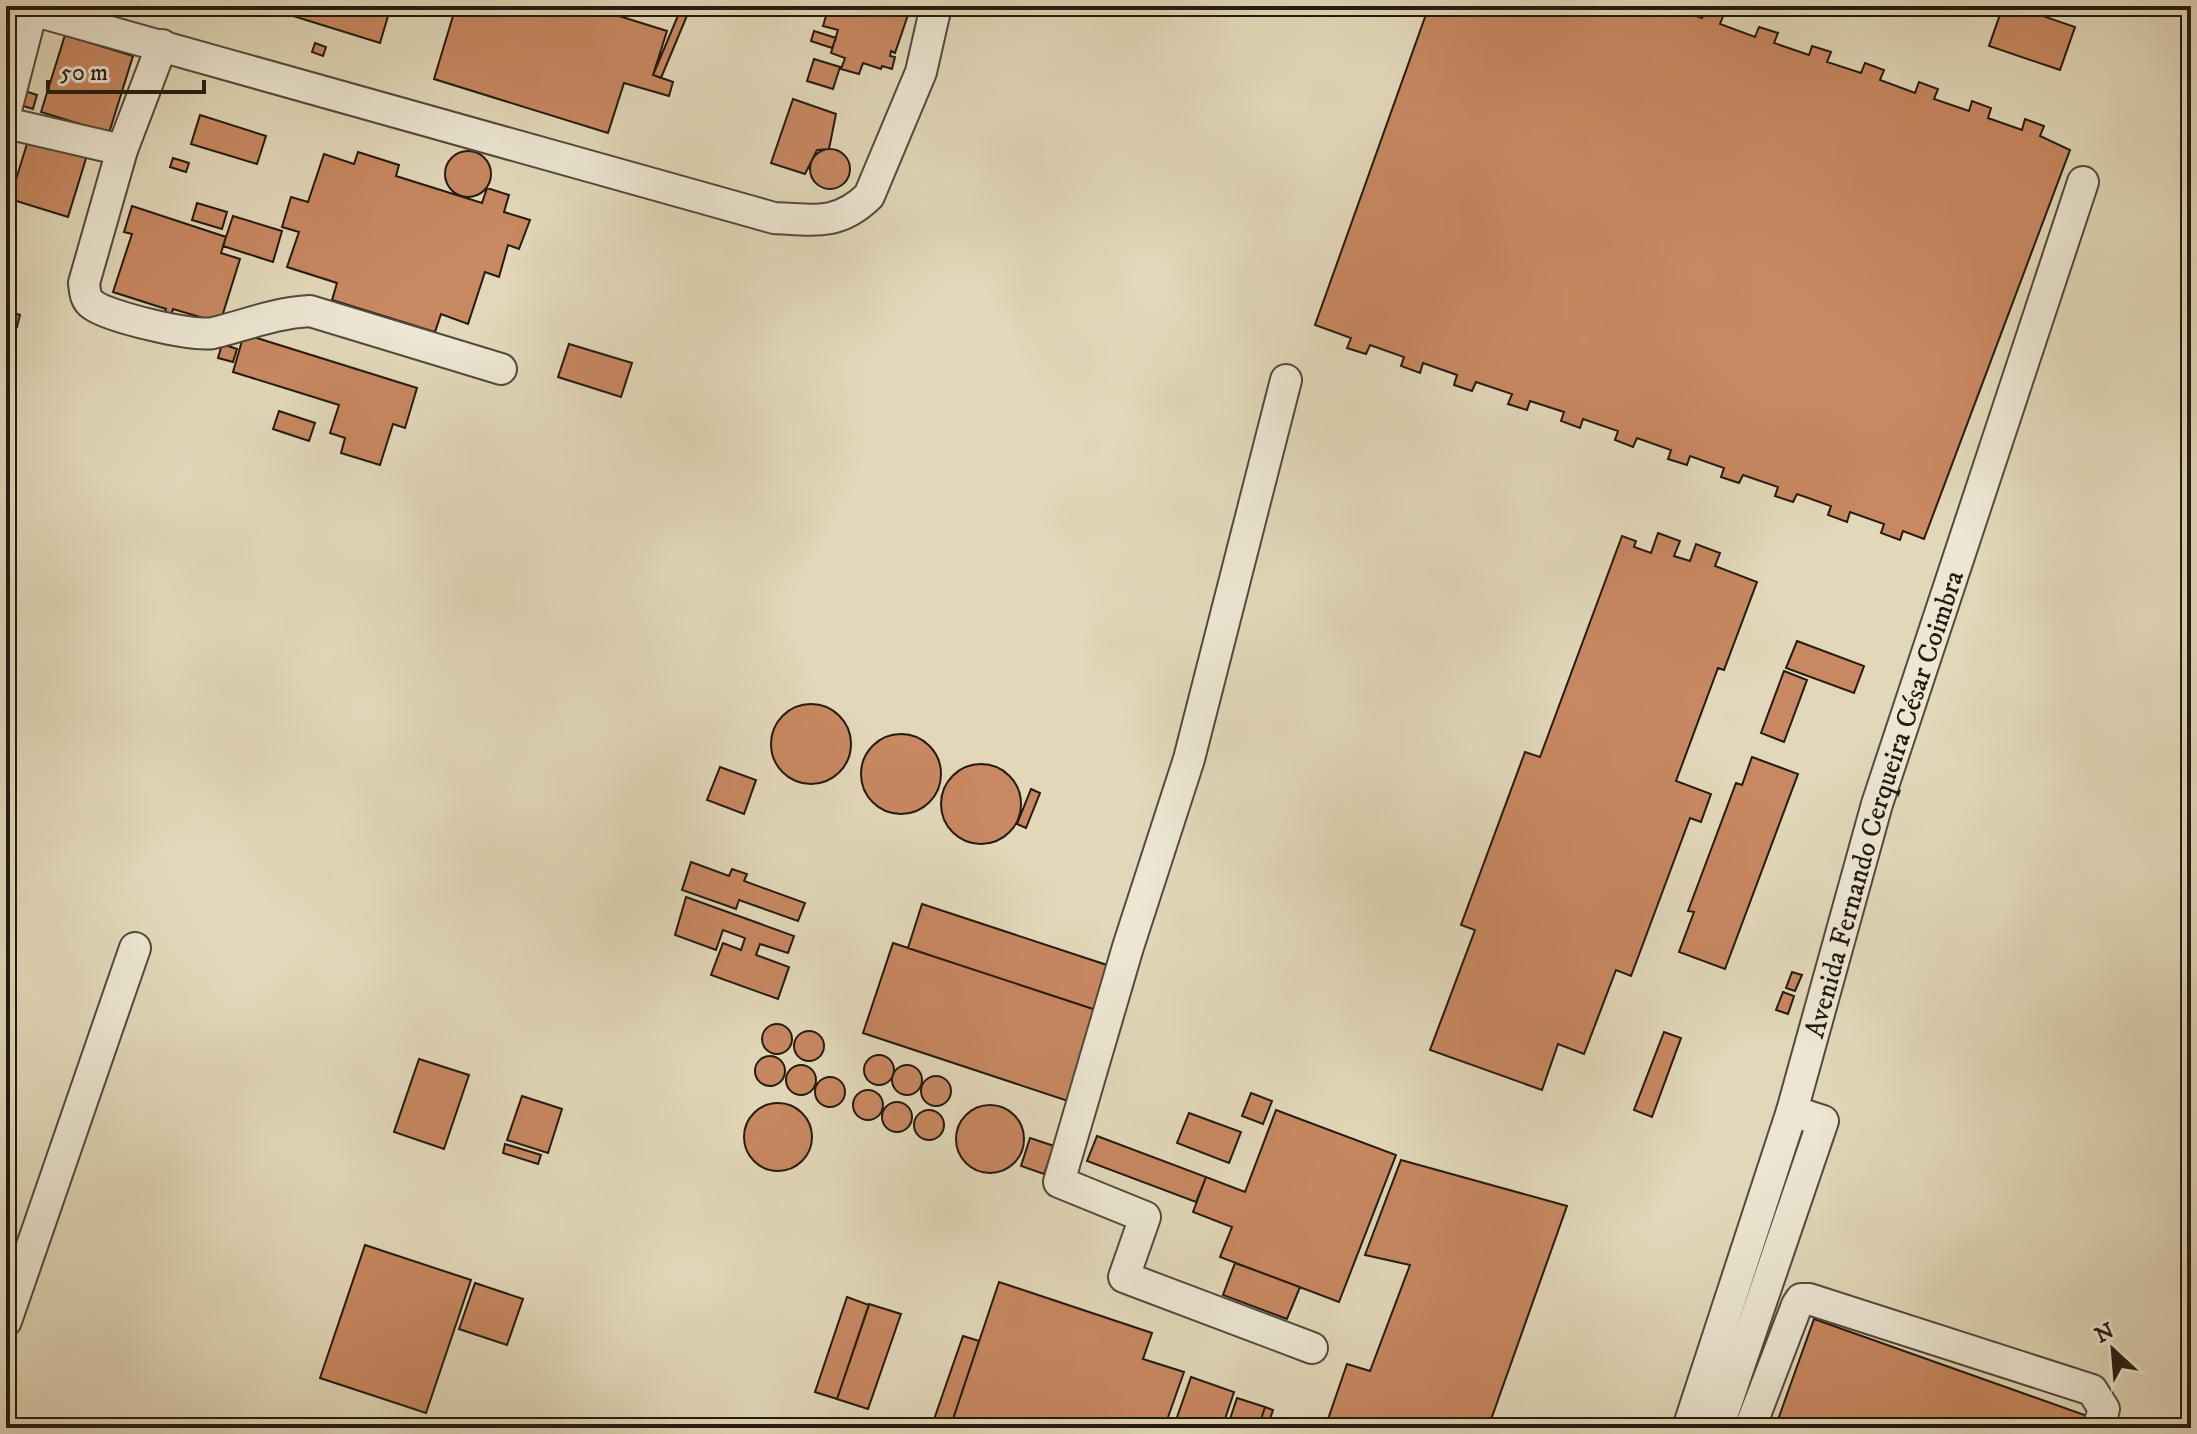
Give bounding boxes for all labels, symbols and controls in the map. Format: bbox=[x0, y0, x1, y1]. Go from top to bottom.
scale bar bbox=[48, 44, 204, 94]
text: 50 m bbox=[60, 58, 108, 88]
street label: Avenida Fernando Cerqueira César Coimbra bbox=[1797, 566, 1972, 1042]
north arrow bbox=[2073, 1310, 2153, 1390]
text: N bbox=[2091, 1317, 2119, 1349]

